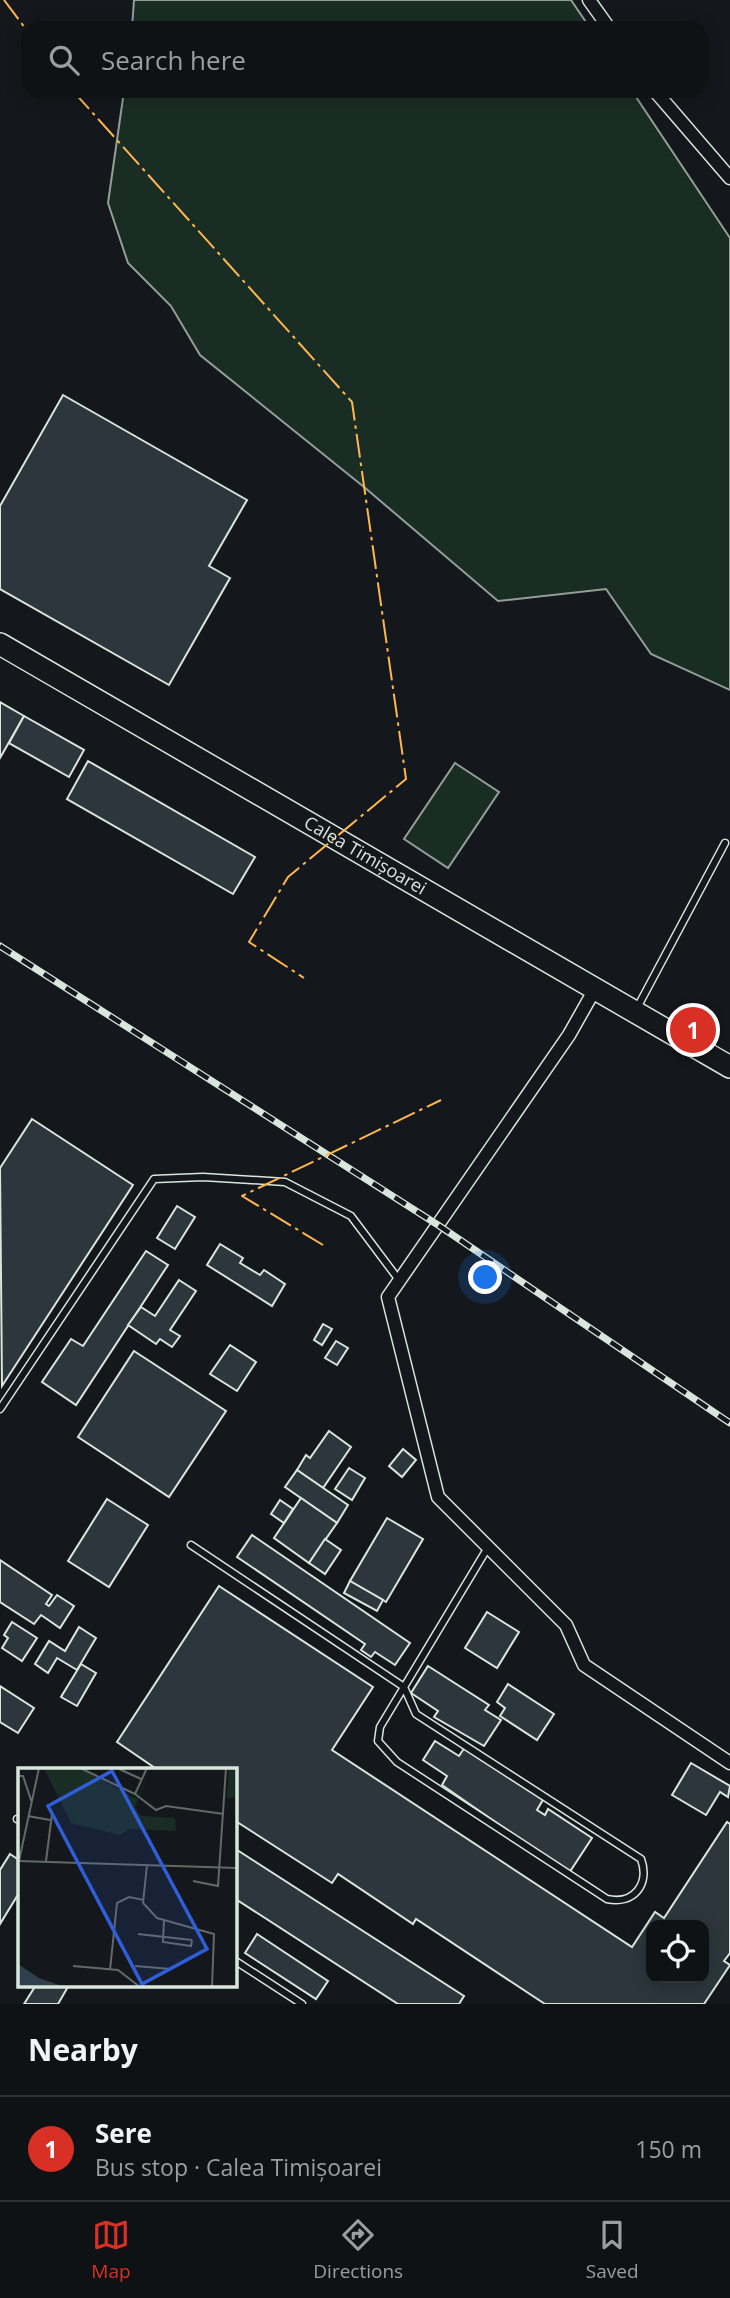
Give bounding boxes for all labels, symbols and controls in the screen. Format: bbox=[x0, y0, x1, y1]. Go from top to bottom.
search box bbox=[21, 21, 709, 98]
icon: search bbox=[45, 41, 83, 79]
text: Search here bbox=[101, 42, 246, 78]
street label: Calea Timișoarei bbox=[300, 810, 431, 900]
pin: 1 bbox=[670, 1004, 716, 1056]
your location bbox=[468, 1260, 502, 1294]
inset map bbox=[18, 1768, 236, 1986]
map controls bbox=[646, 1920, 709, 1983]
button: locate bbox=[646, 1920, 709, 1983]
text: Nearby bbox=[28, 2029, 138, 2070]
text: Sere bbox=[95, 2115, 152, 2151]
text: 1 bbox=[44, 2133, 58, 2165]
text: 150 m bbox=[635, 2133, 702, 2165]
text: Bus stop · Calea Timișoarei bbox=[95, 2151, 382, 2183]
tab: Map bbox=[91, 2216, 131, 2284]
tab: Directions bbox=[313, 2216, 403, 2284]
tab: Saved bbox=[586, 2216, 639, 2284]

